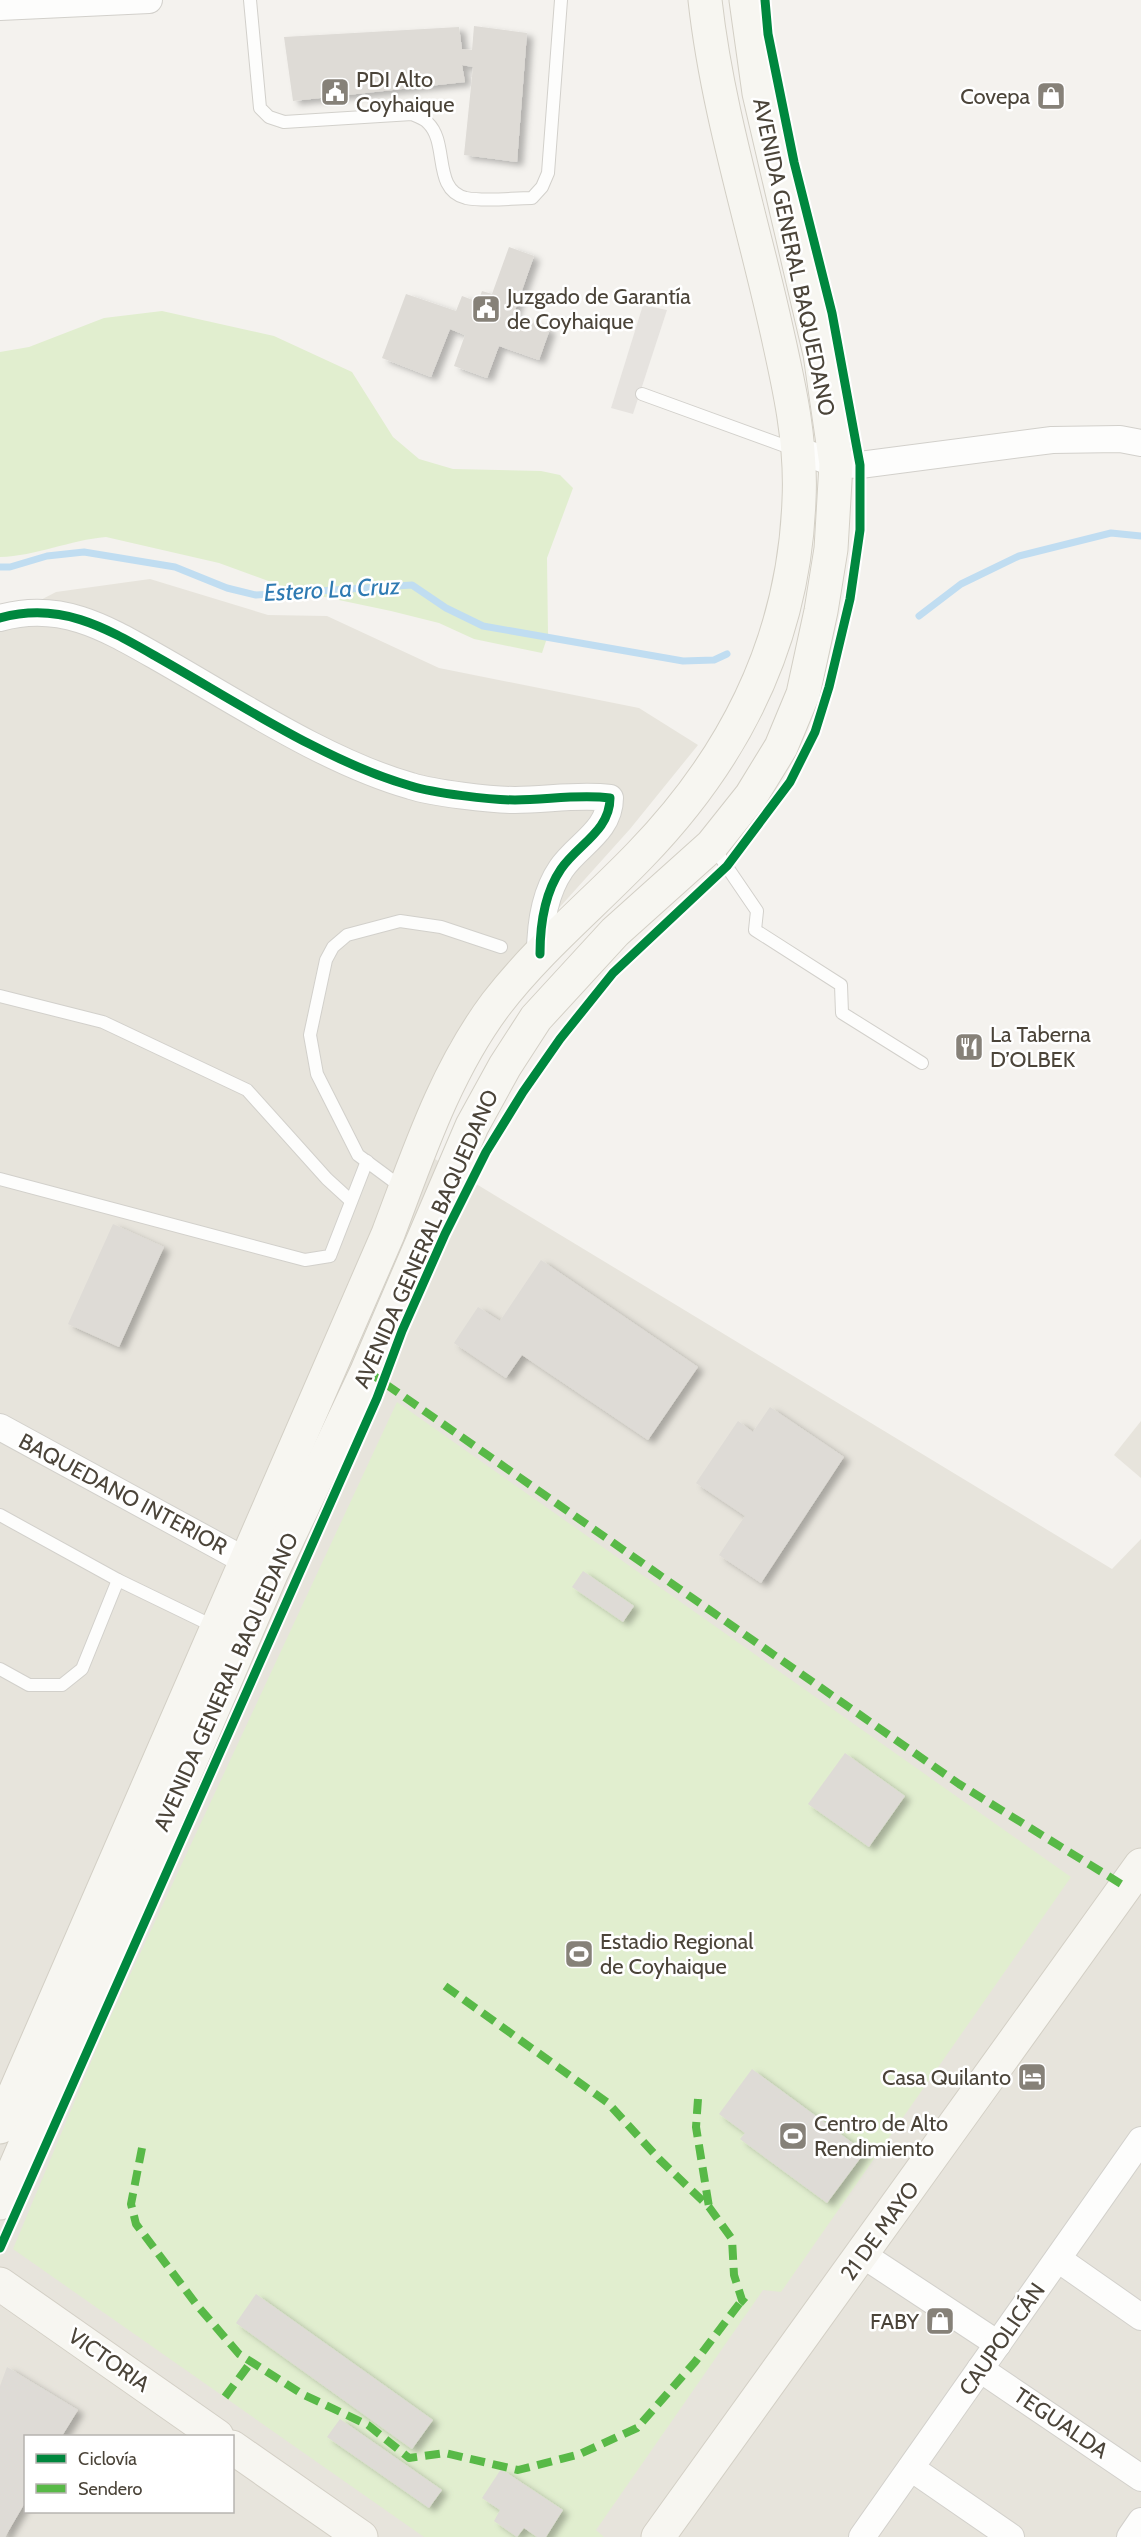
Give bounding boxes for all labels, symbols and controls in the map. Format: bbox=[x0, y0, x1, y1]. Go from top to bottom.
place label: PDI Alto Coyhaique bbox=[356, 66, 454, 118]
public building icon: PDI Alto Coyhaique bbox=[319, 76, 351, 108]
shop icon: Covepa bbox=[1035, 80, 1067, 112]
place label: Covepa bbox=[960, 83, 1030, 110]
street label: AVENIDA GENERAL BAQUEDANO bbox=[747, 96, 841, 418]
place label: Juzgado de Garantía de Coyhaique bbox=[506, 283, 691, 335]
public building icon: Juzgado de Garantía de Coyhaique bbox=[470, 293, 502, 325]
water label: Estero La Cruz bbox=[263, 571, 402, 607]
place label: La Taberna D’OLBEK bbox=[990, 1021, 1091, 1073]
restaurant icon: La Taberna D’OLBEK bbox=[953, 1031, 985, 1063]
street label: AVENIDA GENERAL BAQUEDANO bbox=[348, 1085, 504, 1393]
street label: BAQUEDANO INTERIOR bbox=[14, 1428, 232, 1560]
street label: AVENIDA GENERAL BAQUEDANO bbox=[148, 1528, 304, 1836]
place label: Estadio Regional de Coyhaique bbox=[600, 1928, 754, 1980]
sports icon: Estadio Regional de Coyhaique bbox=[563, 1938, 595, 1970]
hotel icon: Casa Quilanto bbox=[1016, 2061, 1048, 2093]
place label: Casa Quilanto bbox=[882, 2064, 1011, 2091]
place label: Centro de Alto Rendimiento bbox=[814, 2110, 948, 2162]
sports icon: Centro de Alto Rendimiento bbox=[777, 2120, 809, 2152]
street label: 21 DE MAYO bbox=[835, 2176, 925, 2286]
street label: CAUPOLICÁN bbox=[953, 2277, 1051, 2401]
shop icon: FABY bbox=[924, 2305, 956, 2337]
place label: FABY bbox=[870, 2308, 920, 2335]
street label: VICTORIA bbox=[63, 2322, 155, 2398]
street label: TEGUALDA bbox=[1009, 2382, 1114, 2465]
legend bbox=[24, 2435, 234, 2513]
text: Ciclovía bbox=[78, 2448, 137, 2470]
text: Sendero bbox=[78, 2478, 142, 2500]

